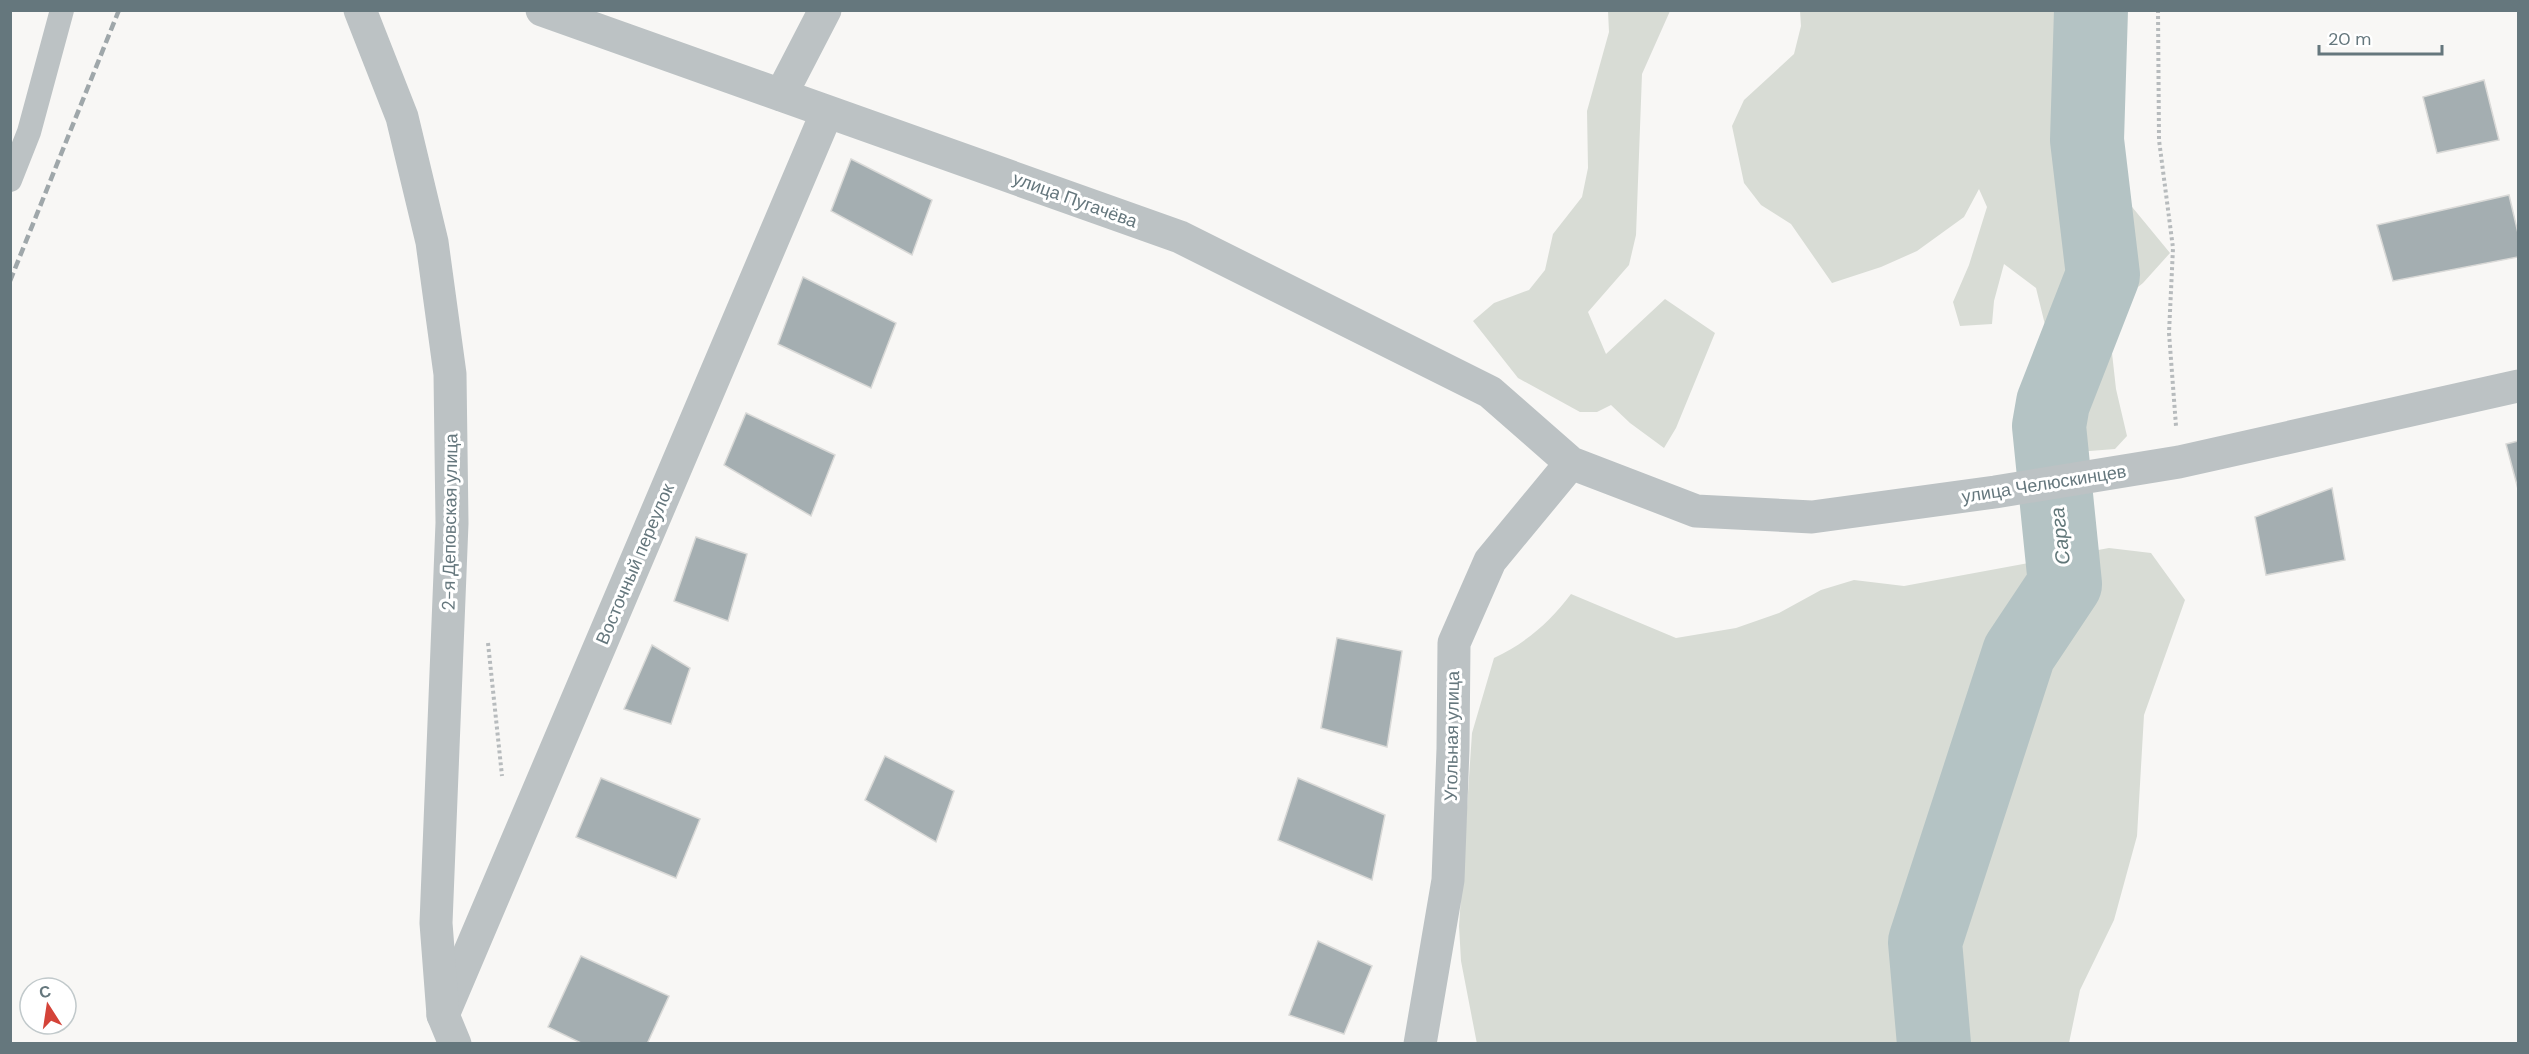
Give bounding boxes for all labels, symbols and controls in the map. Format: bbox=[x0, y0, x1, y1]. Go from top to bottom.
scale bar bbox=[2319, 18, 2442, 56]
text: 20 m bbox=[2328, 27, 2371, 51]
street label: улица Пугачёва bbox=[1009, 166, 1141, 234]
street label: 2-я Деповская улица bbox=[436, 432, 464, 611]
street label: улица Челюскинцев bbox=[1960, 459, 2128, 509]
street label: Восточный переулок bbox=[590, 480, 680, 648]
water label: Сарга bbox=[2044, 506, 2076, 566]
street label: Угольная улица bbox=[1439, 670, 1465, 801]
north arrow bbox=[18, 976, 78, 1036]
text: С bbox=[37, 980, 53, 1003]

